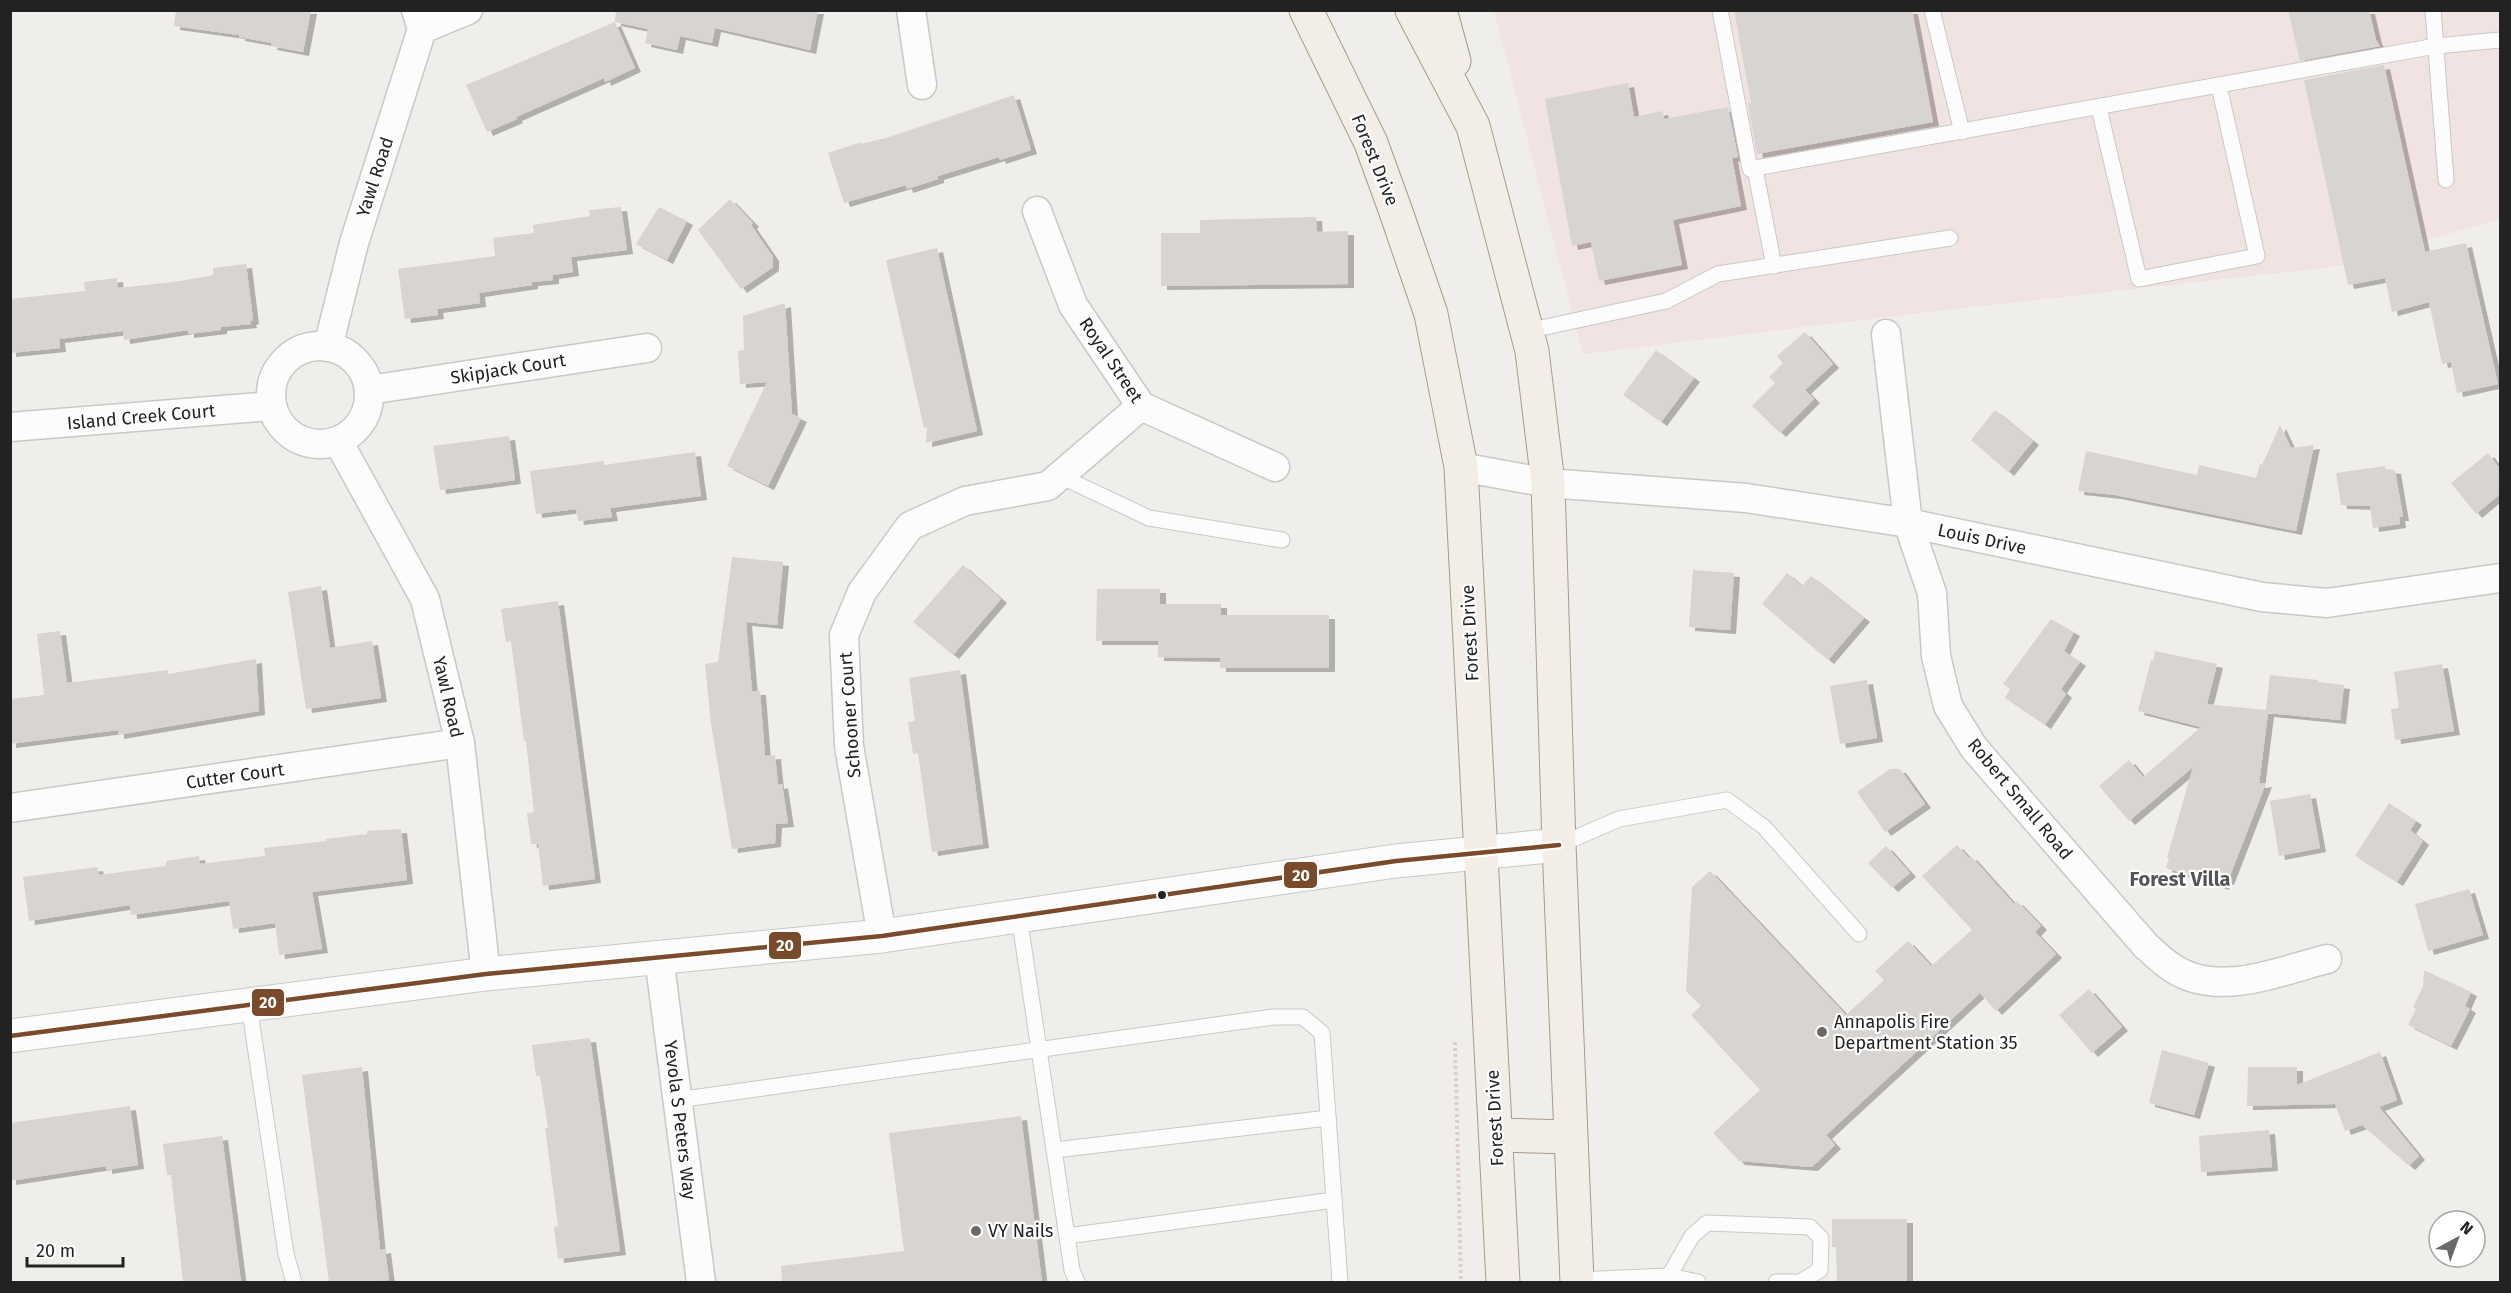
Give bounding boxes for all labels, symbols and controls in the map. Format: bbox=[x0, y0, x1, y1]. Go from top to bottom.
street label: Forest Drive bbox=[1347, 111, 1403, 209]
street label: Yawl Road bbox=[352, 134, 398, 220]
street label: Royal Street bbox=[1074, 313, 1148, 407]
street label: Skipjack Court bbox=[449, 349, 568, 389]
street label: Island Creek Court bbox=[66, 400, 217, 434]
street label: Louis Drive bbox=[1936, 519, 2028, 559]
street label: Forest Drive bbox=[1456, 584, 1484, 682]
street label: Schooner Court bbox=[835, 651, 865, 779]
street label: Yawl Road bbox=[428, 654, 468, 740]
street label: Robert Small Road bbox=[1963, 734, 2077, 864]
street label: Cutter Court bbox=[185, 758, 286, 794]
line badge: 20 bbox=[1283, 861, 1318, 889]
text: 20 bbox=[1292, 866, 1310, 885]
district label: Forest Villa bbox=[2129, 867, 2231, 891]
unlabelled marker bbox=[1156, 889, 1168, 901]
line badge: 20 bbox=[768, 931, 802, 960]
text: 20 bbox=[776, 936, 794, 955]
line badge: 20 bbox=[251, 988, 285, 1017]
text: 20 bbox=[259, 993, 277, 1012]
place label: Annapolis Fire Department Station 35 bbox=[1834, 1011, 2018, 1054]
marker: Annapolis Fire Department Station 35 bbox=[1815, 1025, 1829, 1039]
street label: Yevola S Peters Way bbox=[659, 1039, 701, 1201]
street label: Forest Drive bbox=[1481, 1069, 1509, 1167]
north arrow bbox=[2427, 1209, 2487, 1269]
text: N bbox=[2456, 1217, 2477, 1239]
place label: VY Nails bbox=[988, 1220, 1054, 1242]
marker: VY Nails bbox=[969, 1224, 983, 1238]
scale bar bbox=[27, 1230, 123, 1268]
text: 20 m bbox=[36, 1240, 75, 1262]

